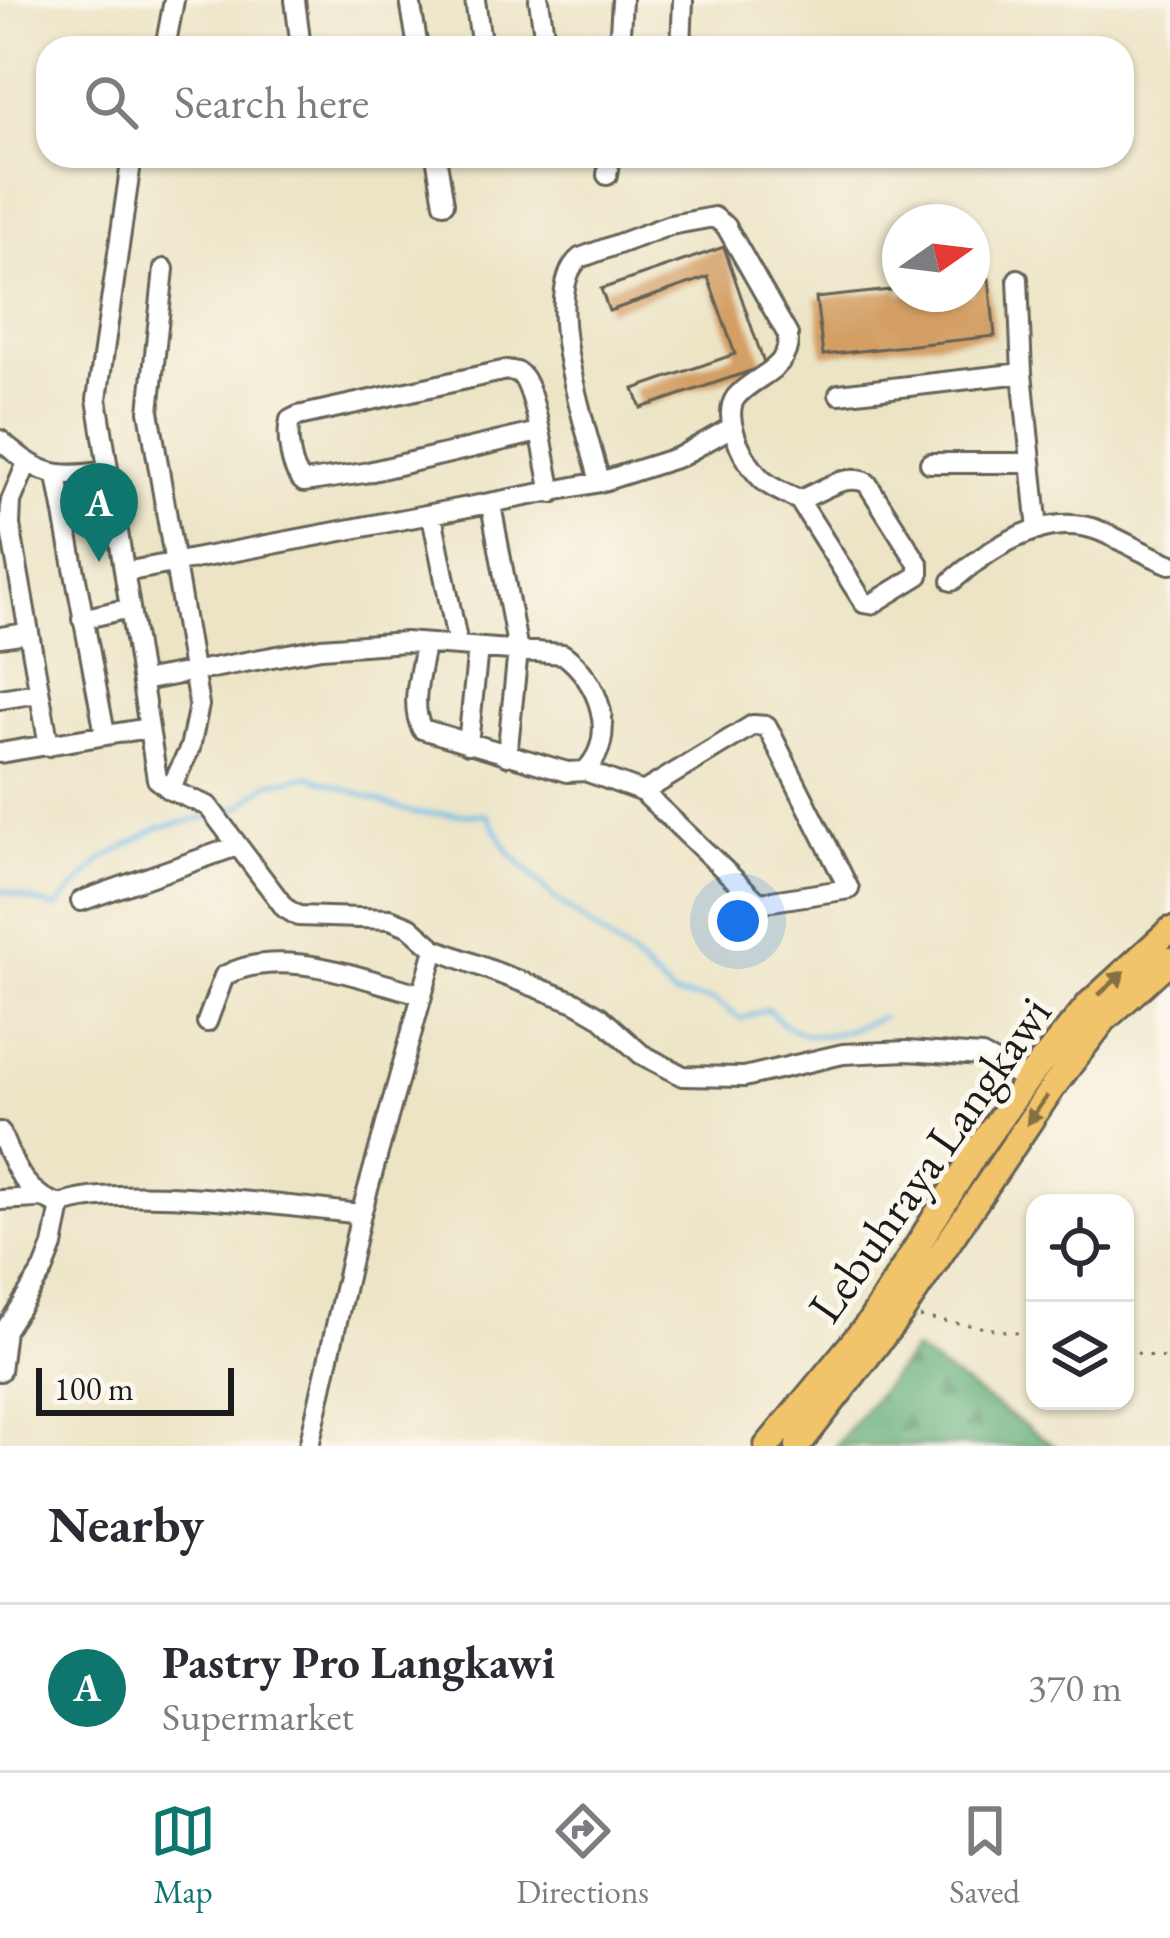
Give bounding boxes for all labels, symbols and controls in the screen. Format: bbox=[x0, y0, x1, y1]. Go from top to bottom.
search box bbox=[36, 36, 1134, 168]
icon: search bbox=[78, 69, 144, 135]
text: Search here bbox=[174, 73, 369, 131]
north arrow bbox=[882, 204, 990, 312]
pin: A bbox=[60, 463, 138, 562]
your location bbox=[708, 891, 768, 951]
one-way arrow bbox=[1098, 970, 1127, 997]
street label: Lebuhraya Langkawi bbox=[793, 984, 1065, 1334]
one-way arrow bbox=[1026, 1093, 1049, 1126]
map controls bbox=[1026, 1194, 1134, 1410]
button: locate bbox=[1026, 1194, 1134, 1302]
button: layers bbox=[1026, 1302, 1134, 1410]
scale bar bbox=[36, 1362, 234, 1415]
text: 100 m bbox=[54, 1367, 134, 1410]
text: Nearby bbox=[48, 1491, 204, 1557]
text: Pastry Pro Langkawi bbox=[162, 1633, 555, 1691]
text: A bbox=[73, 1662, 101, 1713]
text: 370 m bbox=[1028, 1662, 1122, 1713]
text: Supermarket bbox=[162, 1691, 354, 1742]
tab: Map bbox=[150, 1798, 216, 1913]
tab: Directions bbox=[516, 1798, 649, 1913]
tab: Saved bbox=[949, 1798, 1020, 1913]

